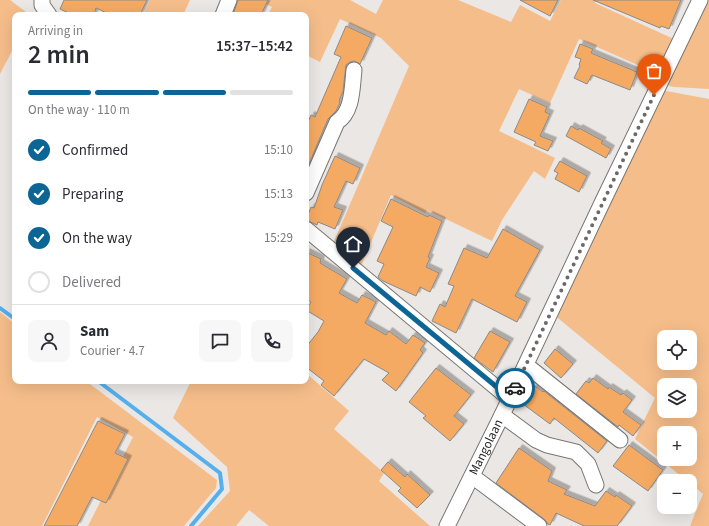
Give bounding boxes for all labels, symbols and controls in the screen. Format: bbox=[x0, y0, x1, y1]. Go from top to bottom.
text: Arriving in bbox=[28, 22, 83, 40]
text: 2 min bbox=[28, 36, 90, 73]
text: 15:37–15:42 bbox=[216, 36, 293, 57]
pin bbox=[637, 54, 671, 95]
icon: bag bbox=[643, 60, 665, 82]
text: On the way · 110 m bbox=[28, 101, 130, 119]
icon: check bbox=[28, 139, 50, 161]
text: Confirmed bbox=[62, 140, 128, 161]
text: 15:10 bbox=[264, 141, 293, 159]
icon: check bbox=[28, 183, 50, 205]
text: Preparing bbox=[62, 184, 123, 205]
text: 15:13 bbox=[264, 185, 293, 203]
icon: check bbox=[28, 227, 50, 249]
pin bbox=[336, 227, 370, 268]
text: On the way bbox=[62, 228, 132, 249]
text: 15:29 bbox=[264, 229, 293, 247]
icon: home bbox=[342, 233, 364, 255]
text: Delivered bbox=[62, 272, 121, 293]
button: person bbox=[28, 320, 70, 362]
button: chat bbox=[199, 320, 241, 362]
button: phone bbox=[251, 320, 293, 362]
text: Sam bbox=[80, 321, 109, 342]
map controls bbox=[657, 330, 697, 514]
button: locate bbox=[657, 330, 697, 370]
text: Courier · 4.7 bbox=[80, 342, 145, 360]
courier bbox=[495, 368, 535, 408]
icon: car bbox=[504, 377, 526, 399]
button: layers bbox=[657, 378, 697, 418]
street label: Mangolaan bbox=[465, 416, 507, 478]
button: + bbox=[657, 426, 697, 466]
button: − bbox=[657, 474, 697, 514]

